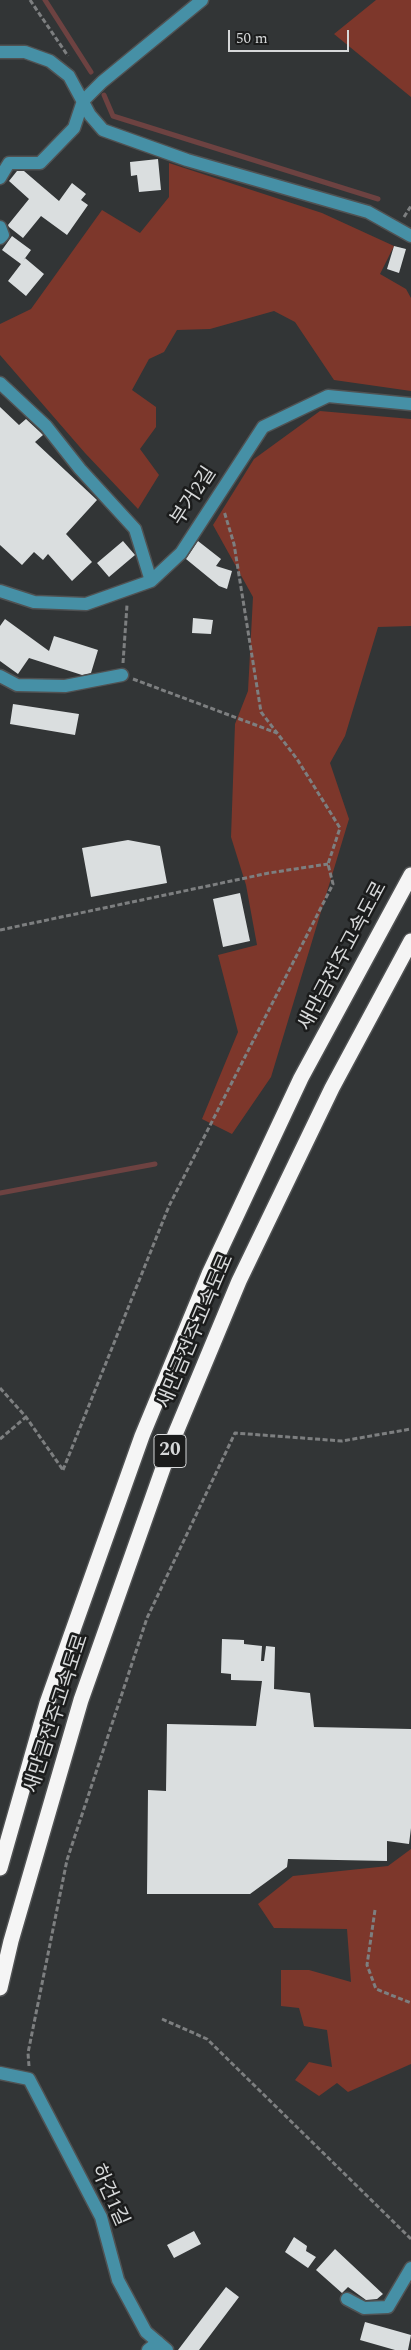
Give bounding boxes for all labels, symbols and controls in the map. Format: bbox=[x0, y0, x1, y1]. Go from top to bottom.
scale bar bbox=[231, 20, 352, 52]
text: 50 m bbox=[236, 27, 268, 50]
street label: 부거2길 bbox=[167, 463, 223, 531]
street label: 새만금전주고속도로 bbox=[295, 878, 393, 1036]
street label: 새만금전주고속도로 bbox=[154, 1251, 240, 1413]
road number: 20 bbox=[154, 1434, 186, 1468]
street label: 새만금전주고속도로 bbox=[21, 1632, 95, 1796]
street label: 하건1길 bbox=[84, 2161, 132, 2231]

